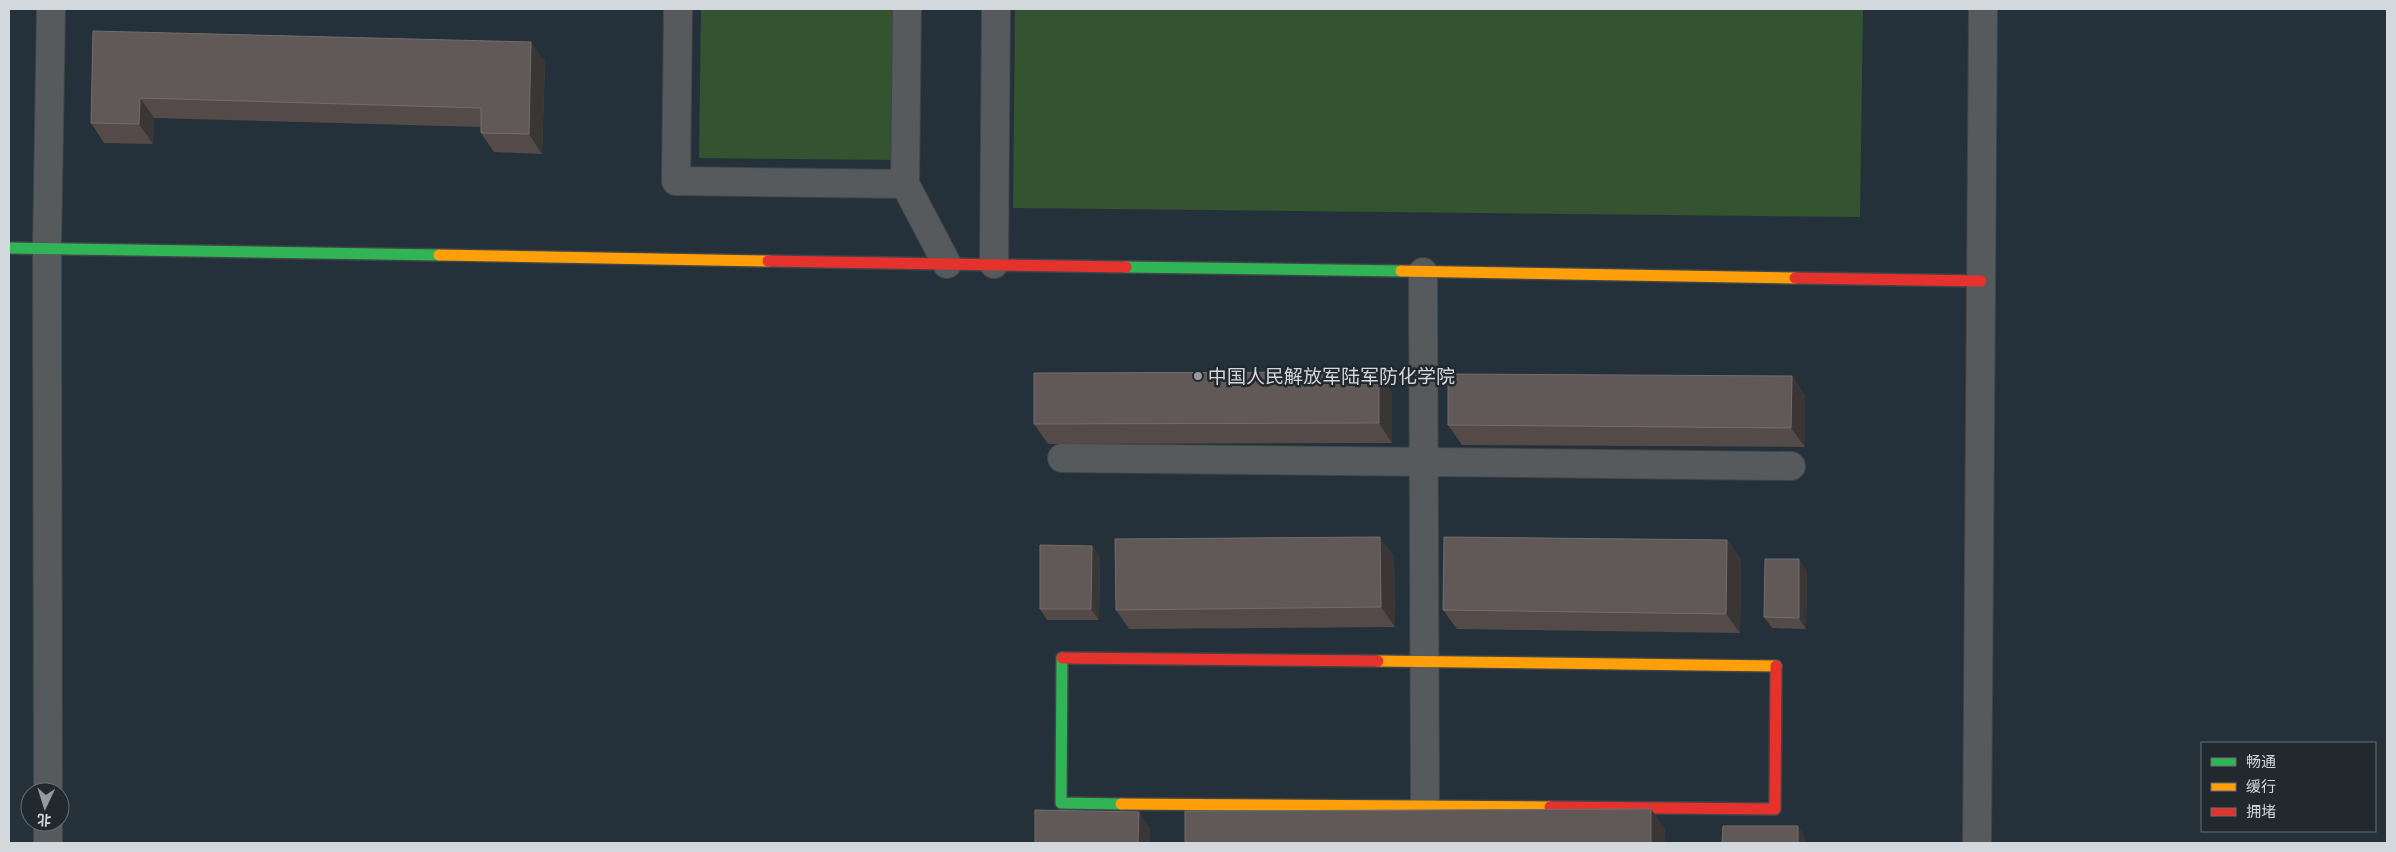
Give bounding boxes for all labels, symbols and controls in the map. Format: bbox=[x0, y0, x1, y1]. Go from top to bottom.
place label: 中国人民解放军陆军防化学院 bbox=[1208, 363, 1455, 390]
marker: 中国人民解放军陆军防化学院 bbox=[1192, 370, 1204, 382]
legend bbox=[2201, 742, 2376, 832]
text: 畅通 bbox=[2246, 751, 2276, 773]
text: 缓行 bbox=[2246, 776, 2276, 798]
north arrow bbox=[20, 782, 70, 832]
text: 拥堵 bbox=[2246, 801, 2276, 823]
text: 北 bbox=[36, 810, 52, 830]

